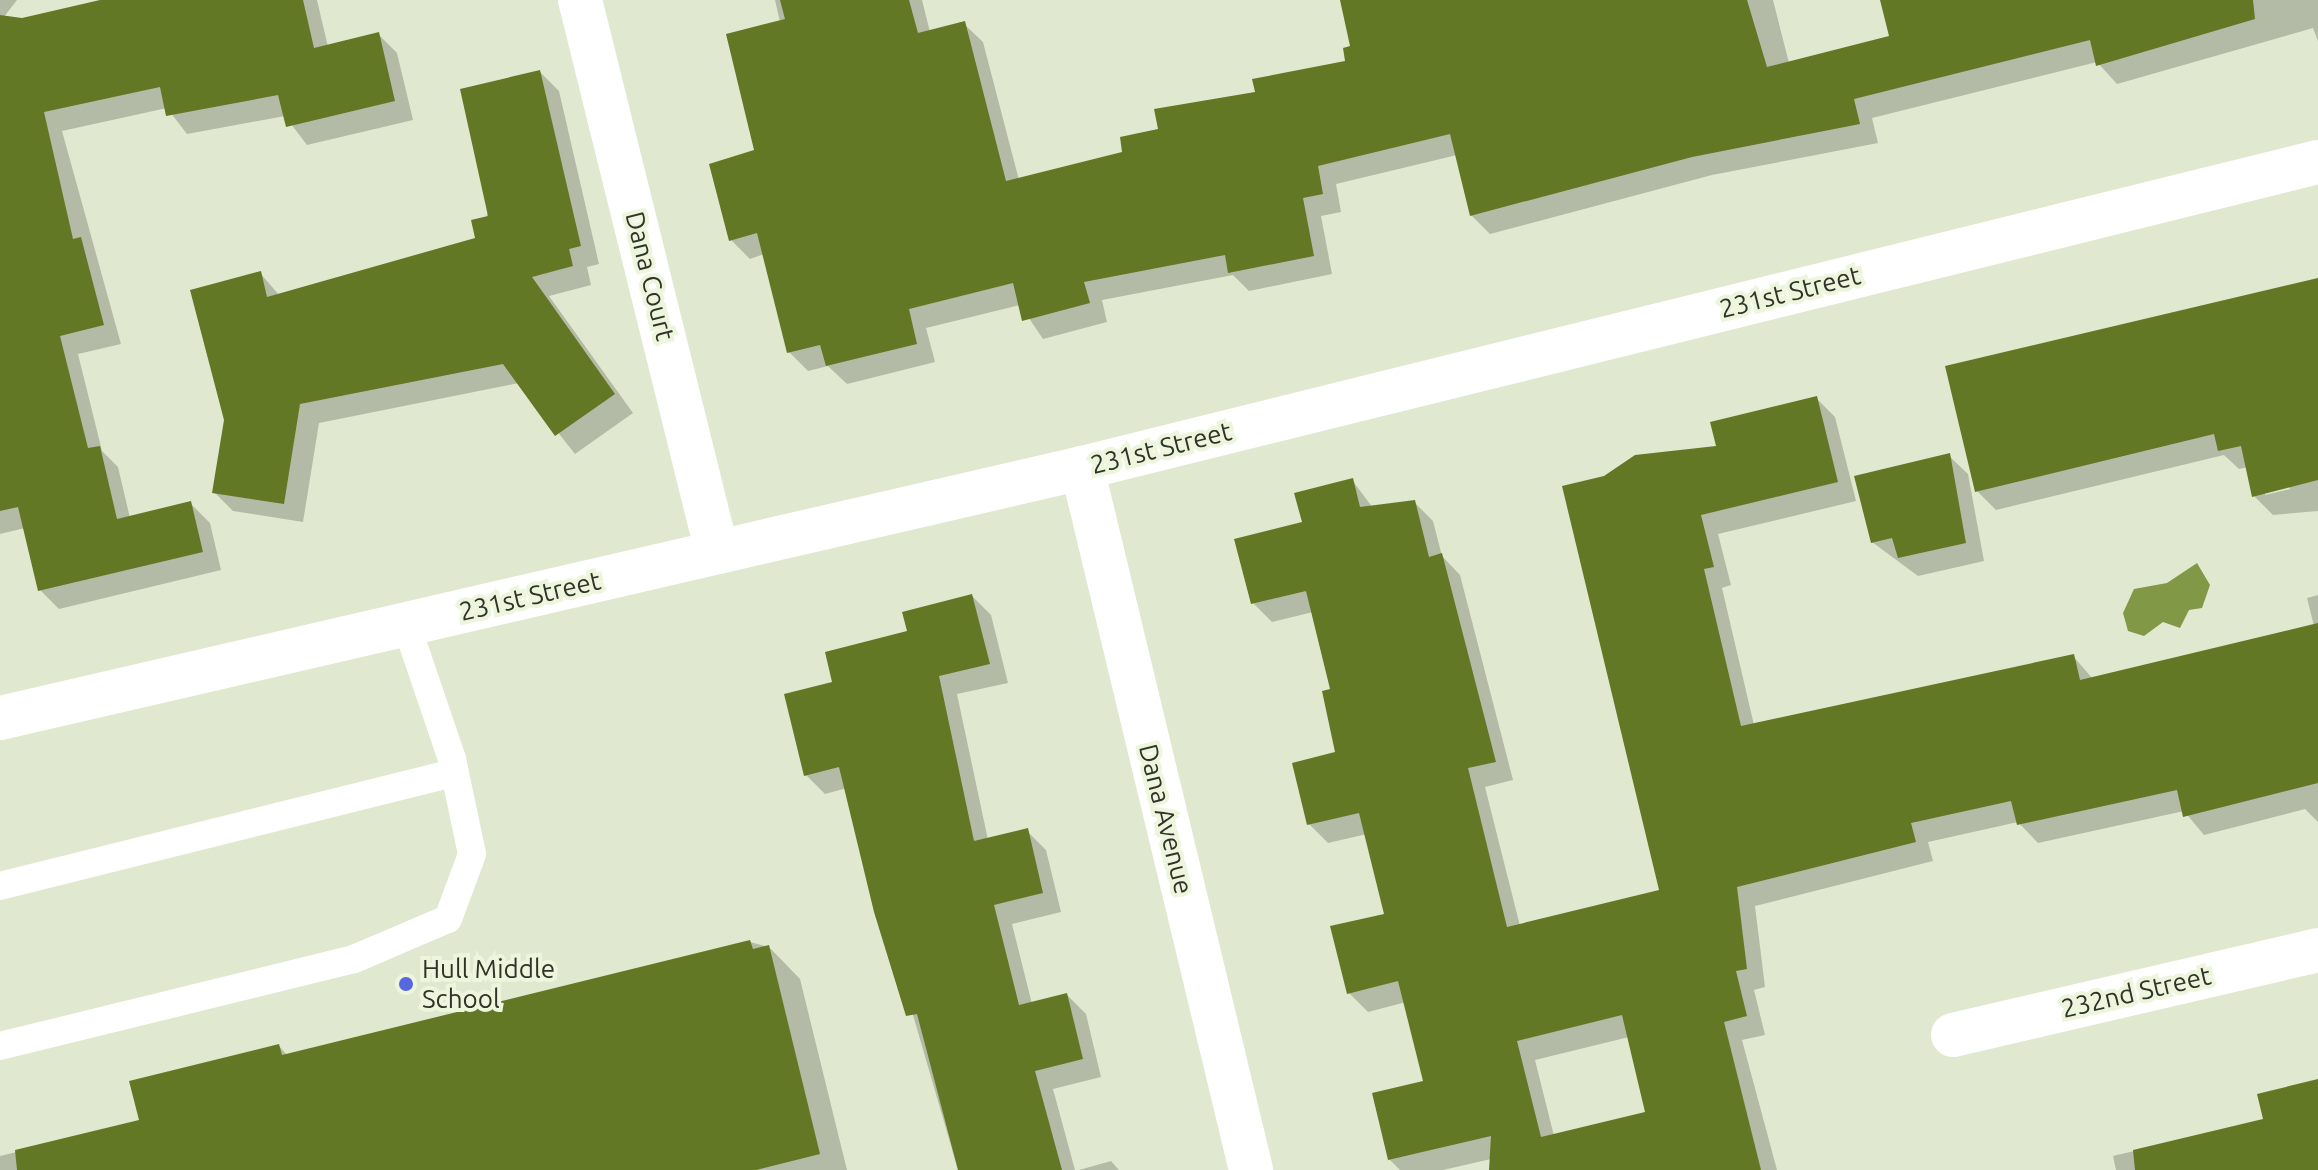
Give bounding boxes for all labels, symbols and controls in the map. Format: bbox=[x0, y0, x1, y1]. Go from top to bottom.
street label: Dana Court bbox=[619, 208, 681, 344]
street label: 231st Street bbox=[1716, 259, 1864, 325]
street label: 231st Street bbox=[1087, 415, 1235, 481]
street label: 231st Street bbox=[456, 565, 604, 627]
street label: Dana Avenue bbox=[1132, 741, 1200, 897]
place label: Hull Middle School bbox=[422, 953, 555, 1014]
street label: 232nd Street bbox=[2058, 960, 2214, 1024]
marker: Hull Middle School bbox=[397, 975, 415, 993]

